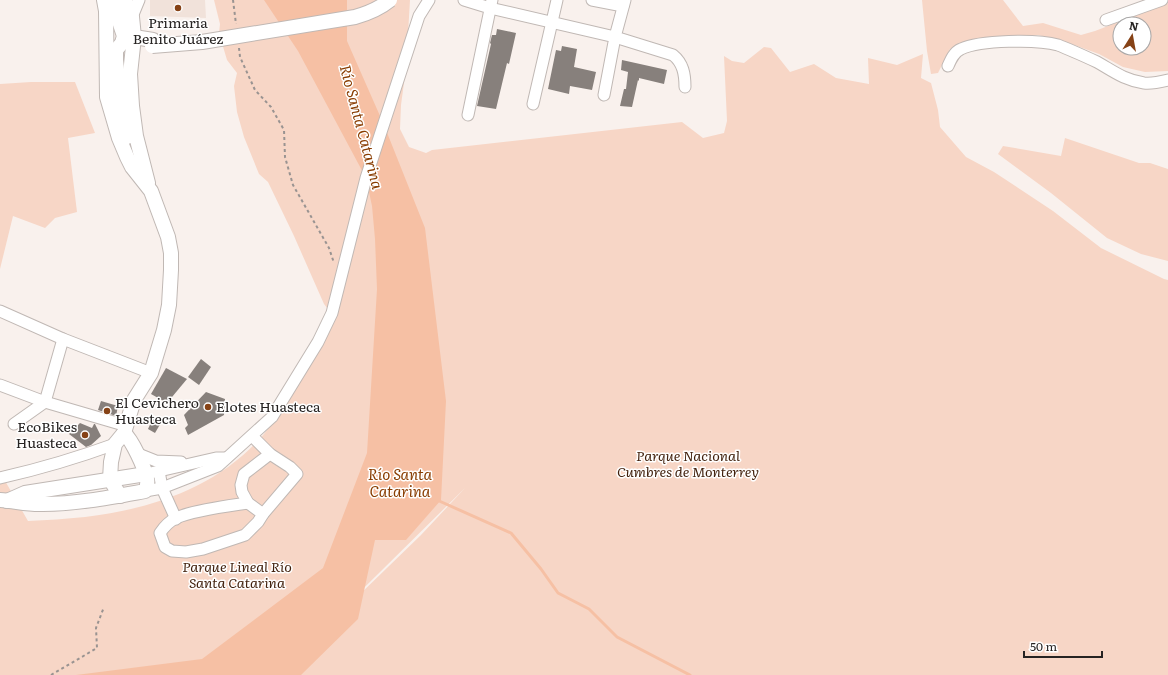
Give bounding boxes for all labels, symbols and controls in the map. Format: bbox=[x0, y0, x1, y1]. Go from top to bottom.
marker: Primaria Benito Juárez bbox=[173, 3, 183, 13]
place label: Primaria Benito Juárez bbox=[133, 12, 224, 48]
north arrow bbox=[1112, 16, 1152, 56]
text: N bbox=[1128, 16, 1140, 34]
water label: Río Santa Catarina bbox=[335, 62, 390, 192]
place label: El Cevichero Huasteca bbox=[115, 392, 199, 428]
place label: Elotes Huasteca bbox=[216, 396, 321, 416]
marker: Elotes Huasteca bbox=[203, 402, 213, 412]
marker: El Cevichero Huasteca bbox=[102, 406, 112, 416]
place label: EcoBikes Huasteca bbox=[16, 416, 77, 452]
marker: EcoBikes Huasteca bbox=[80, 430, 90, 440]
park label: Parque Nacional Cumbres de Monterrey bbox=[617, 445, 759, 481]
water label: Río Santa Catarina bbox=[368, 462, 433, 502]
park label: Parque Lineal Río Santa Catarina bbox=[182, 556, 292, 592]
scale bar bbox=[1024, 633, 1102, 659]
text: 50 m bbox=[1030, 637, 1057, 655]

